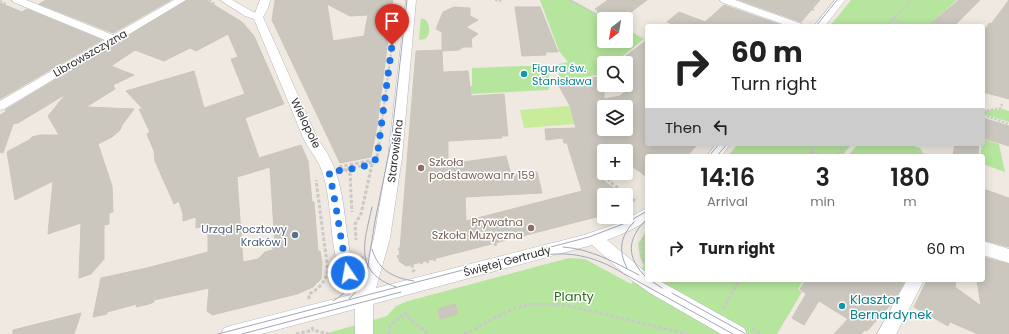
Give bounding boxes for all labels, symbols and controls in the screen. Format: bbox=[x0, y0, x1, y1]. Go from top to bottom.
pin bbox=[375, 4, 409, 45]
icon: arrive bbox=[381, 10, 403, 32]
north arrow bbox=[597, 12, 633, 48]
map controls bbox=[597, 12, 633, 224]
street label: Librowszczyzna bbox=[50, 25, 130, 81]
text: 60 m bbox=[731, 33, 803, 72]
icon: right bbox=[665, 40, 717, 92]
button: search bbox=[597, 56, 633, 92]
place label: Figura św. Stanisława bbox=[532, 60, 592, 89]
marker: Figura św. Stanisława bbox=[519, 69, 529, 79]
text: Turn right bbox=[731, 71, 817, 96]
street label: Wielopole bbox=[287, 95, 325, 151]
button: layers bbox=[597, 100, 633, 136]
icon: left bbox=[710, 116, 732, 138]
text: Then bbox=[665, 117, 702, 138]
street label: Starowiślna bbox=[383, 118, 407, 184]
button: + bbox=[597, 144, 633, 180]
place label: Szkoła podstawowa nr 159 bbox=[429, 154, 535, 183]
text: 14:16 bbox=[700, 161, 755, 194]
text: 3 bbox=[815, 161, 830, 194]
text: 180 bbox=[890, 161, 930, 194]
marker: Szkoła podstawowa nr 159 bbox=[416, 163, 426, 173]
button: − bbox=[597, 188, 633, 224]
text: Arrival bbox=[707, 192, 748, 211]
text: min bbox=[810, 192, 835, 211]
text: m bbox=[903, 192, 917, 211]
place label: Prywatna Szkoła Muzyczna bbox=[432, 214, 523, 243]
place label: Urząd Pocztowy Kraków 1 bbox=[201, 221, 288, 250]
marker: Prywatna Szkoła Muzyczna bbox=[526, 223, 536, 233]
marker: Urząd Pocztowy Kraków 1 bbox=[290, 230, 300, 240]
icon: right bbox=[665, 237, 687, 259]
text: Turn right bbox=[699, 238, 775, 259]
text: 60 m bbox=[927, 238, 965, 259]
street label: Świętej Gertrudy bbox=[462, 241, 553, 280]
position arrow bbox=[327, 252, 369, 294]
park label: Planty bbox=[554, 287, 595, 306]
place label: Klasztor Bernardynek bbox=[850, 290, 932, 324]
marker: Klasztor Bernardynek bbox=[837, 301, 847, 311]

